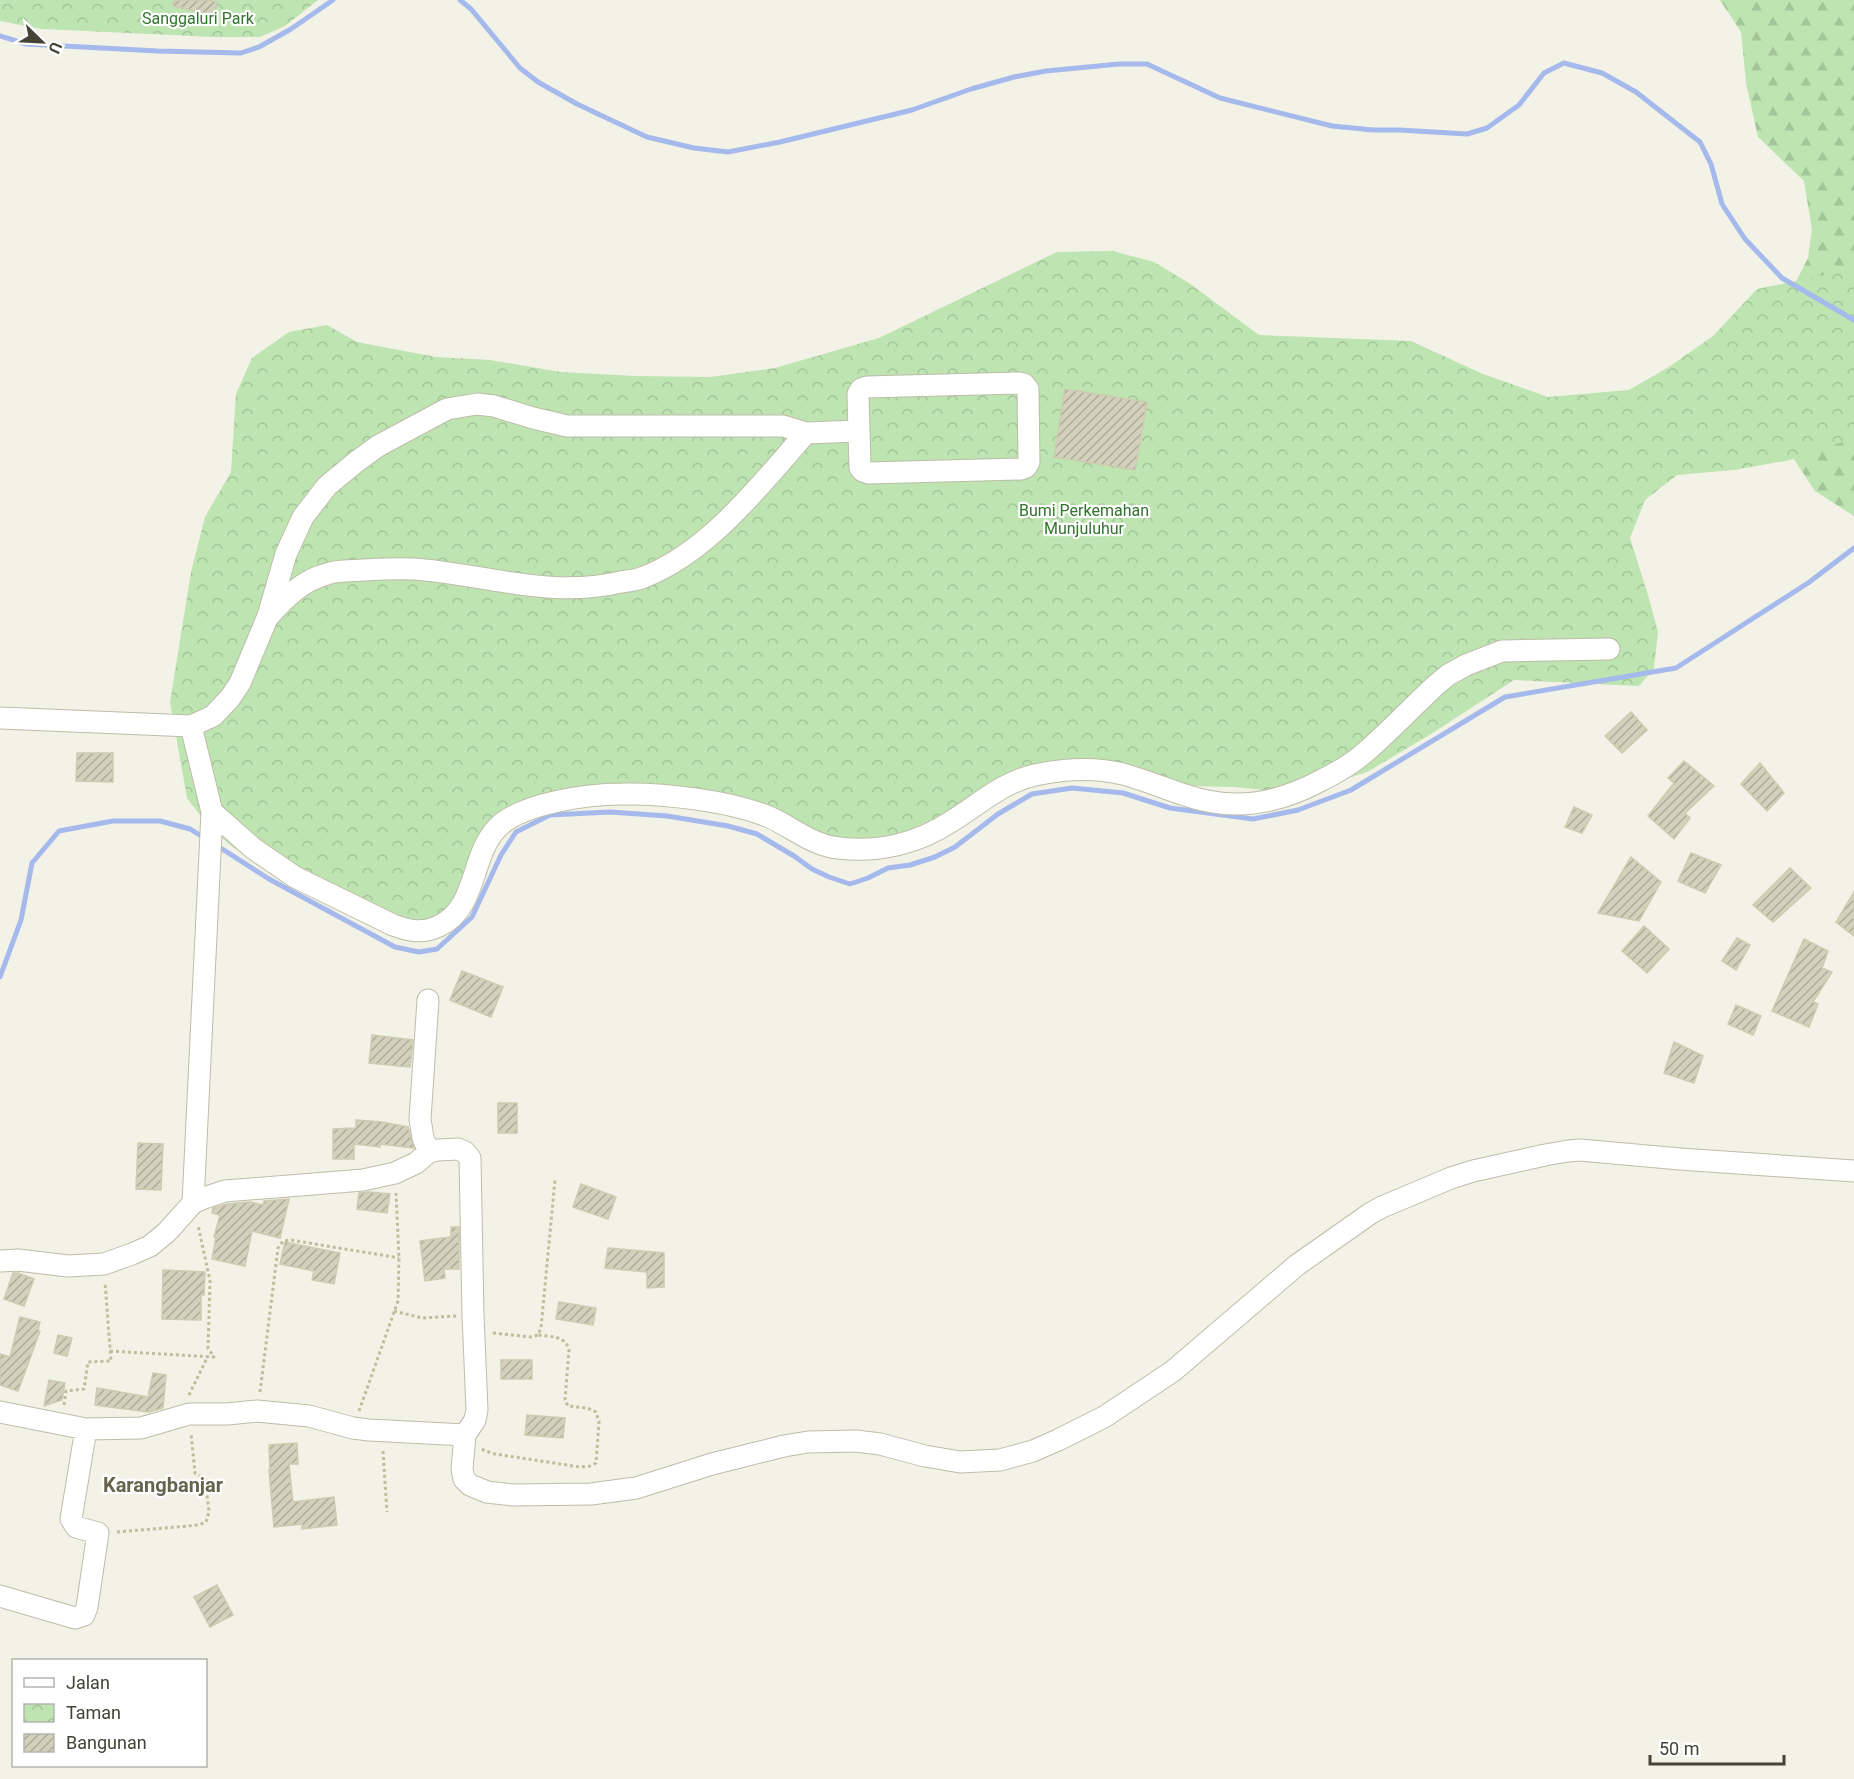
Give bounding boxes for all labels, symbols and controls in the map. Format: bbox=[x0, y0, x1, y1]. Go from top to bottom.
park label: Sanggaluri Park bbox=[142, 9, 255, 28]
north arrow bbox=[12, 12, 72, 72]
text: U bbox=[44, 39, 66, 57]
park label: Bumi Perkemahan Munjuluhur bbox=[1019, 501, 1149, 538]
district label: Karangbanjar bbox=[103, 1473, 224, 1497]
legend bbox=[12, 1659, 207, 1767]
text: Jalan bbox=[66, 1672, 110, 1693]
text: Taman bbox=[66, 1702, 121, 1723]
scale bar bbox=[1650, 1728, 1784, 1766]
text: Bangunan bbox=[66, 1732, 147, 1753]
text: 50 m bbox=[1659, 1738, 1699, 1759]

